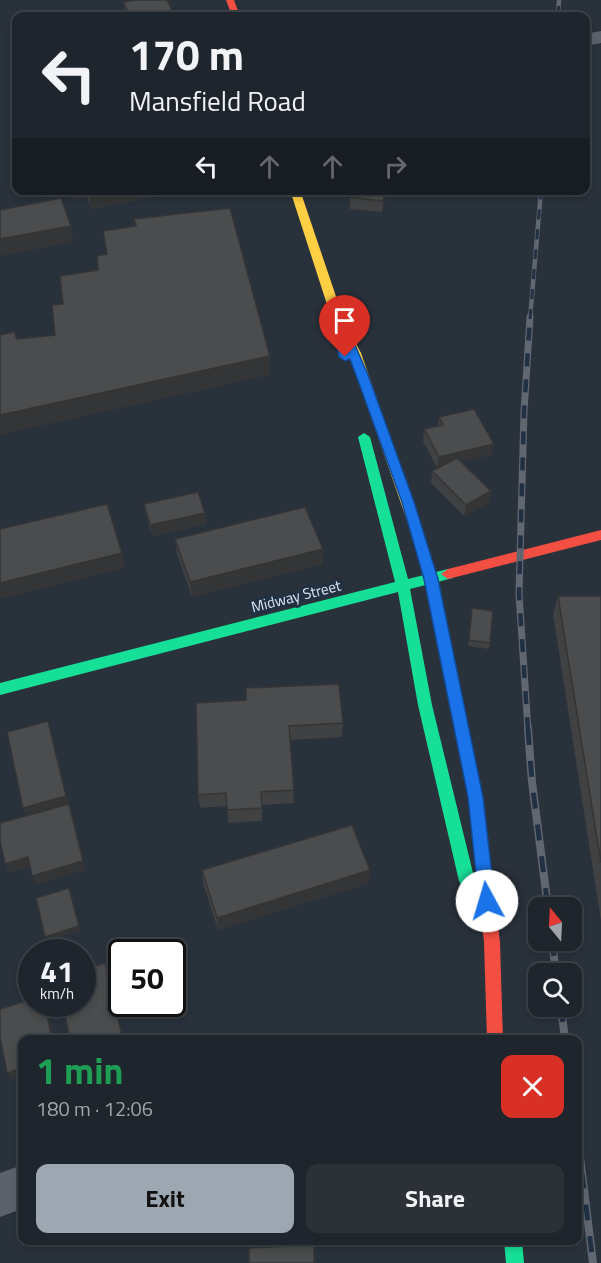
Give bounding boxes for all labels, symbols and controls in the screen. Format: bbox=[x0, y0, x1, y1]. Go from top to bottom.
text: 170 m bbox=[129, 22, 244, 86]
icon: left bbox=[30, 36, 108, 114]
text: Mansfield Road bbox=[129, 80, 306, 121]
icon: left bbox=[190, 150, 223, 183]
icon: ahead bbox=[253, 150, 286, 183]
icon: ahead bbox=[316, 150, 349, 183]
icon: right bbox=[379, 150, 412, 183]
pin bbox=[319, 295, 370, 357]
icon: arrive bbox=[328, 304, 361, 337]
street label: Midway Street bbox=[249, 574, 344, 618]
position arrow bbox=[455, 869, 519, 933]
north arrow bbox=[528, 897, 582, 951]
map controls bbox=[528, 897, 582, 1017]
speed limit sign: 50 bbox=[108, 939, 186, 1017]
text: 41 bbox=[40, 948, 74, 994]
button: search bbox=[528, 963, 582, 1017]
text: km/h bbox=[40, 982, 74, 1005]
text: 1 min bbox=[36, 1043, 123, 1098]
button: close bbox=[501, 1055, 564, 1118]
text: 180 m · 12:06 bbox=[36, 1093, 153, 1124]
button: Exit bbox=[36, 1164, 294, 1233]
button: Share bbox=[306, 1164, 564, 1233]

